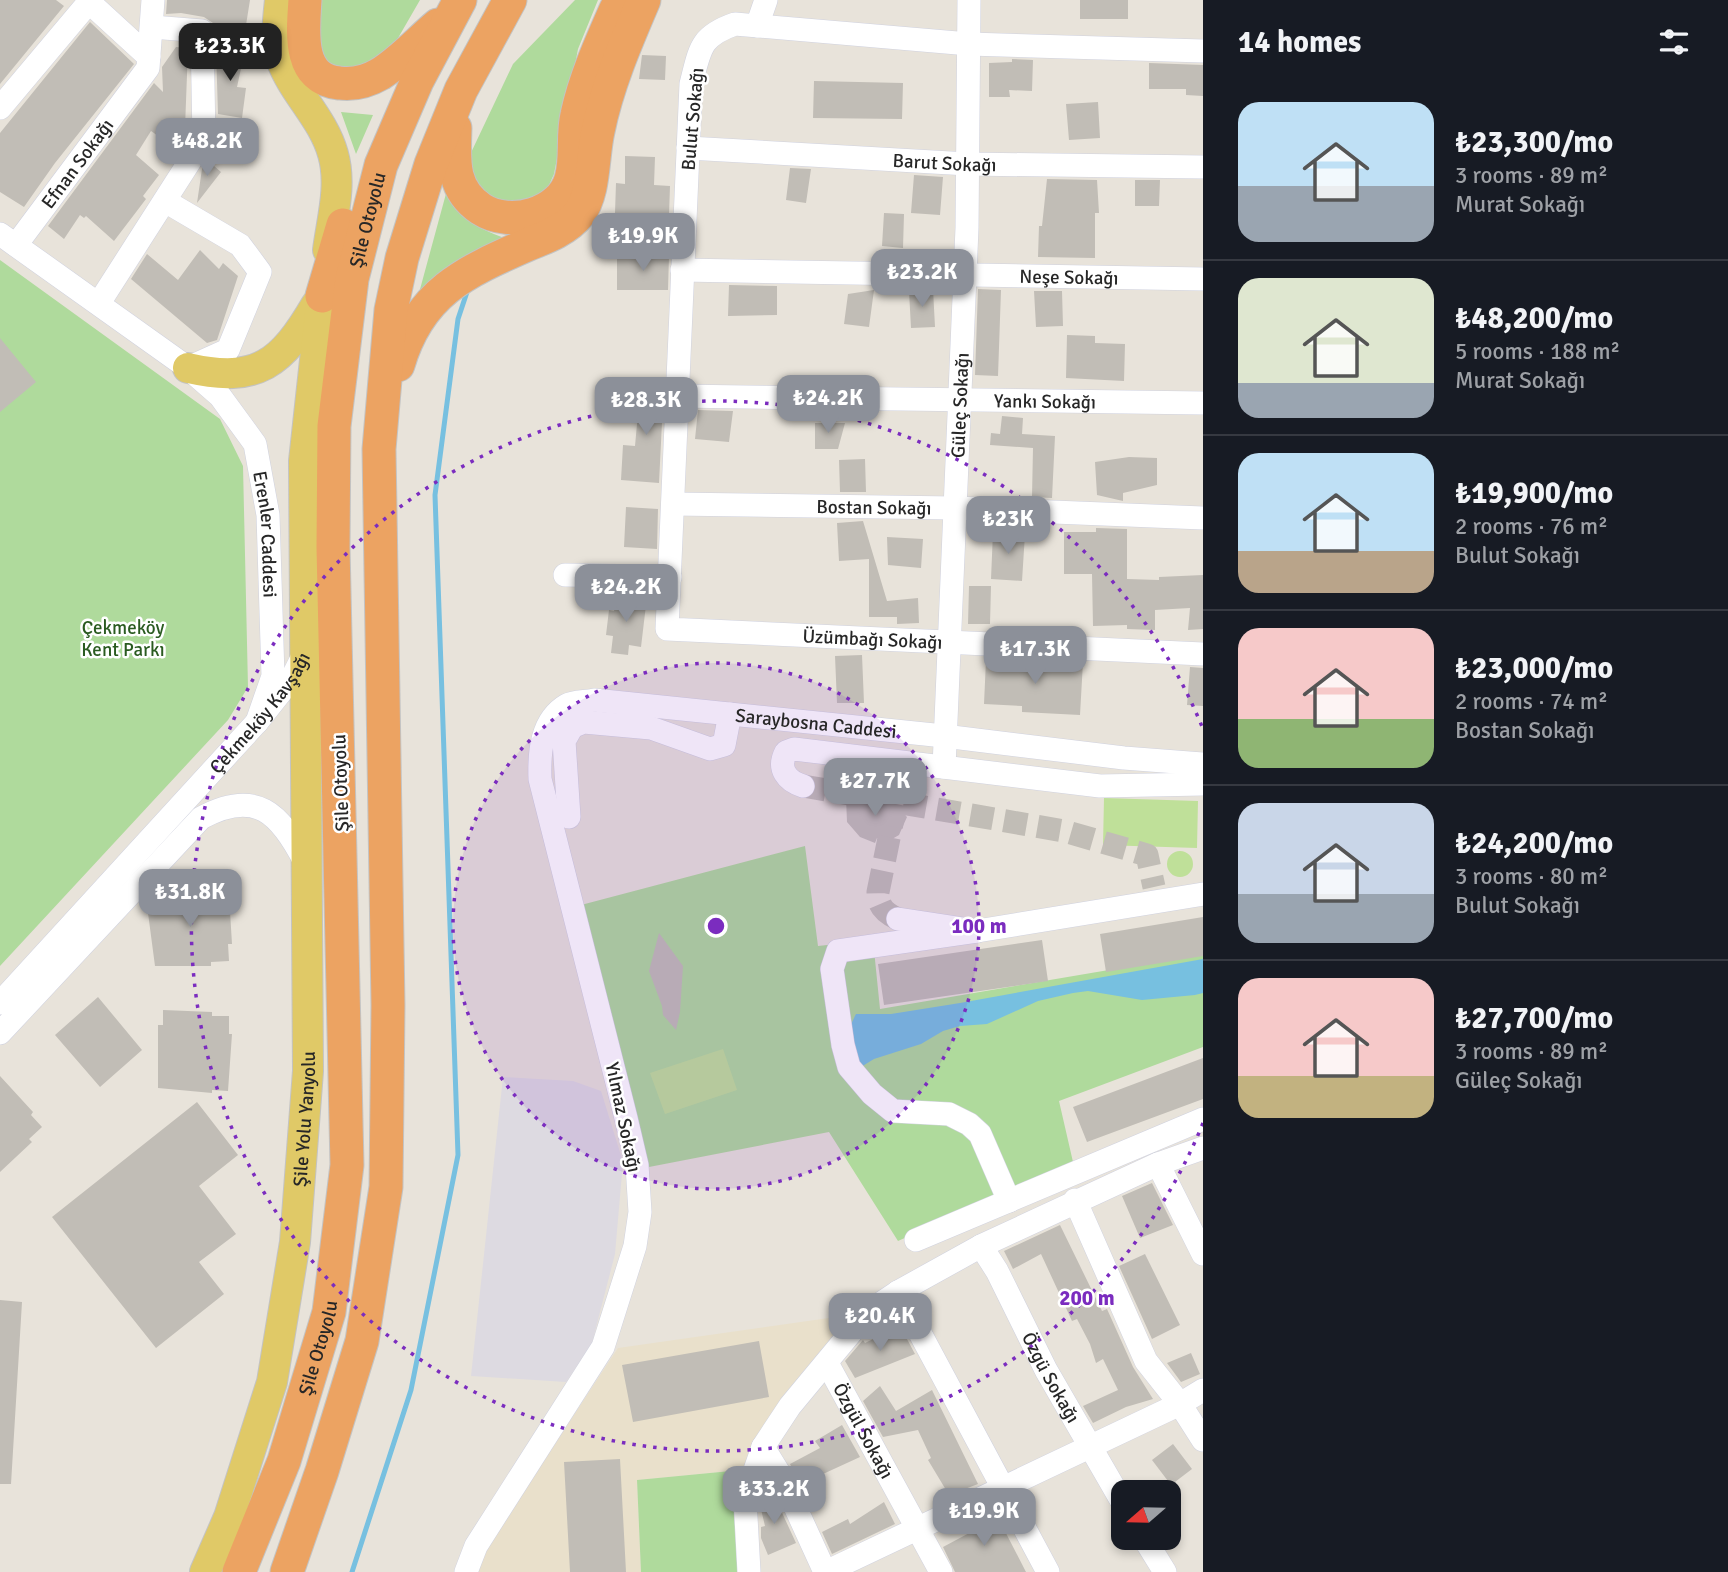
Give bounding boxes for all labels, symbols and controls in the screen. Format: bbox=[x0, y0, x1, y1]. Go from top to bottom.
icon: filters bbox=[1655, 23, 1693, 61]
pin: ₺23.3K bbox=[173, 24, 287, 83]
text: 14 homes bbox=[1238, 24, 1361, 61]
text: ₺23.3K bbox=[195, 31, 265, 60]
street label: Bulut Sokağı bbox=[677, 67, 709, 172]
street label: Efnan Sokağı bbox=[36, 114, 119, 214]
pin: ₺48.2K bbox=[150, 118, 264, 178]
text: ₺23,300/mo bbox=[1455, 124, 1613, 161]
text: ₺48.2K bbox=[172, 126, 242, 155]
icon: home bbox=[1294, 130, 1378, 214]
street label: Barut Sokağı bbox=[892, 149, 997, 177]
text: 3 rooms · 89 m² bbox=[1455, 161, 1608, 190]
street label: Şile Otoyolu bbox=[344, 170, 392, 270]
text: Murat Sokağı bbox=[1455, 190, 1585, 219]
pin: ₺19.9K bbox=[586, 214, 700, 273]
text: ₺19.9K bbox=[608, 221, 678, 250]
pin: ₺23.2K bbox=[865, 250, 979, 309]
text: ₺23.2K bbox=[887, 257, 957, 286]
street label: Neşe Sokağı bbox=[1019, 265, 1119, 291]
text: ₺48,200/mo bbox=[1455, 300, 1613, 337]
icon: home bbox=[1294, 306, 1378, 390]
text: 5 rooms · 188 m² bbox=[1455, 337, 1620, 366]
street label: Güleç Sokağı bbox=[946, 352, 975, 459]
text: Murat Sokağı bbox=[1455, 366, 1585, 395]
pin: ₺24.2K bbox=[771, 376, 885, 435]
pin: ₺28.3K bbox=[589, 378, 703, 437]
text: ₺24.2K bbox=[793, 383, 863, 412]
text: ₺28.3K bbox=[611, 385, 681, 414]
street label: Yankı Sokağı bbox=[994, 389, 1096, 415]
street label: Erenler Caddesi bbox=[247, 469, 282, 598]
text: ₺19,900/mo bbox=[1455, 475, 1613, 512]
icon: home bbox=[1294, 481, 1378, 565]
street label: Bostan Sokağı bbox=[816, 495, 932, 521]
pin: ₺23K bbox=[967, 496, 1049, 556]
text: ₺23K bbox=[982, 504, 1034, 533]
text: 2 rooms · 76 m² bbox=[1455, 512, 1608, 541]
text: Bulut Sokağı bbox=[1455, 541, 1580, 570]
pin: ₺24.2K bbox=[569, 564, 683, 624]
text: ₺24.2K bbox=[591, 572, 661, 601]
park label: Çekmeköy Kent Parkı bbox=[81, 616, 165, 662]
street label: Üzümbağı Sokağı bbox=[802, 624, 943, 655]
pin: ₺17.3K bbox=[978, 626, 1092, 686]
text: ₺17.3K bbox=[1000, 634, 1070, 663]
street label: Çekmeköy Kavşağı bbox=[205, 648, 316, 779]
text: ₺23,000/mo bbox=[1455, 650, 1613, 687]
icon: home bbox=[1294, 656, 1378, 740]
text: 2 rooms · 74 m² bbox=[1455, 687, 1608, 716]
street label: Saraybosna Caddesi bbox=[734, 704, 898, 744]
text: Bostan Sokağı bbox=[1455, 716, 1594, 745]
street label: Şile Otoyolu bbox=[327, 734, 355, 832]
pin: ₺27.7K bbox=[818, 758, 932, 818]
text: ₺27.7K bbox=[840, 766, 910, 795]
text: ₺24,200/mo bbox=[1455, 825, 1613, 862]
icon: home bbox=[1294, 831, 1378, 915]
text: 3 rooms · 80 m² bbox=[1455, 862, 1608, 891]
pin: ₺31.8K bbox=[133, 870, 247, 929]
text: ₺31.8K bbox=[155, 877, 225, 906]
text: Bulut Sokağı bbox=[1455, 891, 1580, 920]
text: 100 m bbox=[951, 913, 1007, 939]
centre of rings bbox=[704, 914, 728, 938]
text: ₺27,700/mo bbox=[1455, 1000, 1613, 1037]
icon: home bbox=[1294, 1006, 1378, 1090]
text: 3 rooms · 89 m² bbox=[1455, 1037, 1608, 1066]
street label: Şile Yolu Yanyolu bbox=[288, 1051, 321, 1188]
street label: Yılmaz Sokağı bbox=[600, 1060, 646, 1174]
text: Güleç Sokağı bbox=[1455, 1066, 1583, 1095]
text: 200 m bbox=[1059, 1285, 1115, 1311]
pin: ₺20.4K bbox=[823, 1294, 937, 1353]
street label: Şile Otoyolu bbox=[294, 1299, 343, 1398]
text: ₺20.4K bbox=[845, 1301, 915, 1330]
street label: Özgü Sokağı bbox=[1016, 1328, 1085, 1427]
street label: Özgül Sokağı bbox=[827, 1379, 899, 1483]
pin: ₺33.2K bbox=[717, 1466, 831, 1526]
text: ₺33.2K bbox=[739, 1474, 809, 1503]
north arrow bbox=[1111, 1480, 1181, 1550]
map controls bbox=[1111, 1480, 1181, 1550]
pin: ₺19.9K bbox=[927, 1488, 1041, 1548]
text: ₺19.9K bbox=[949, 1496, 1019, 1525]

